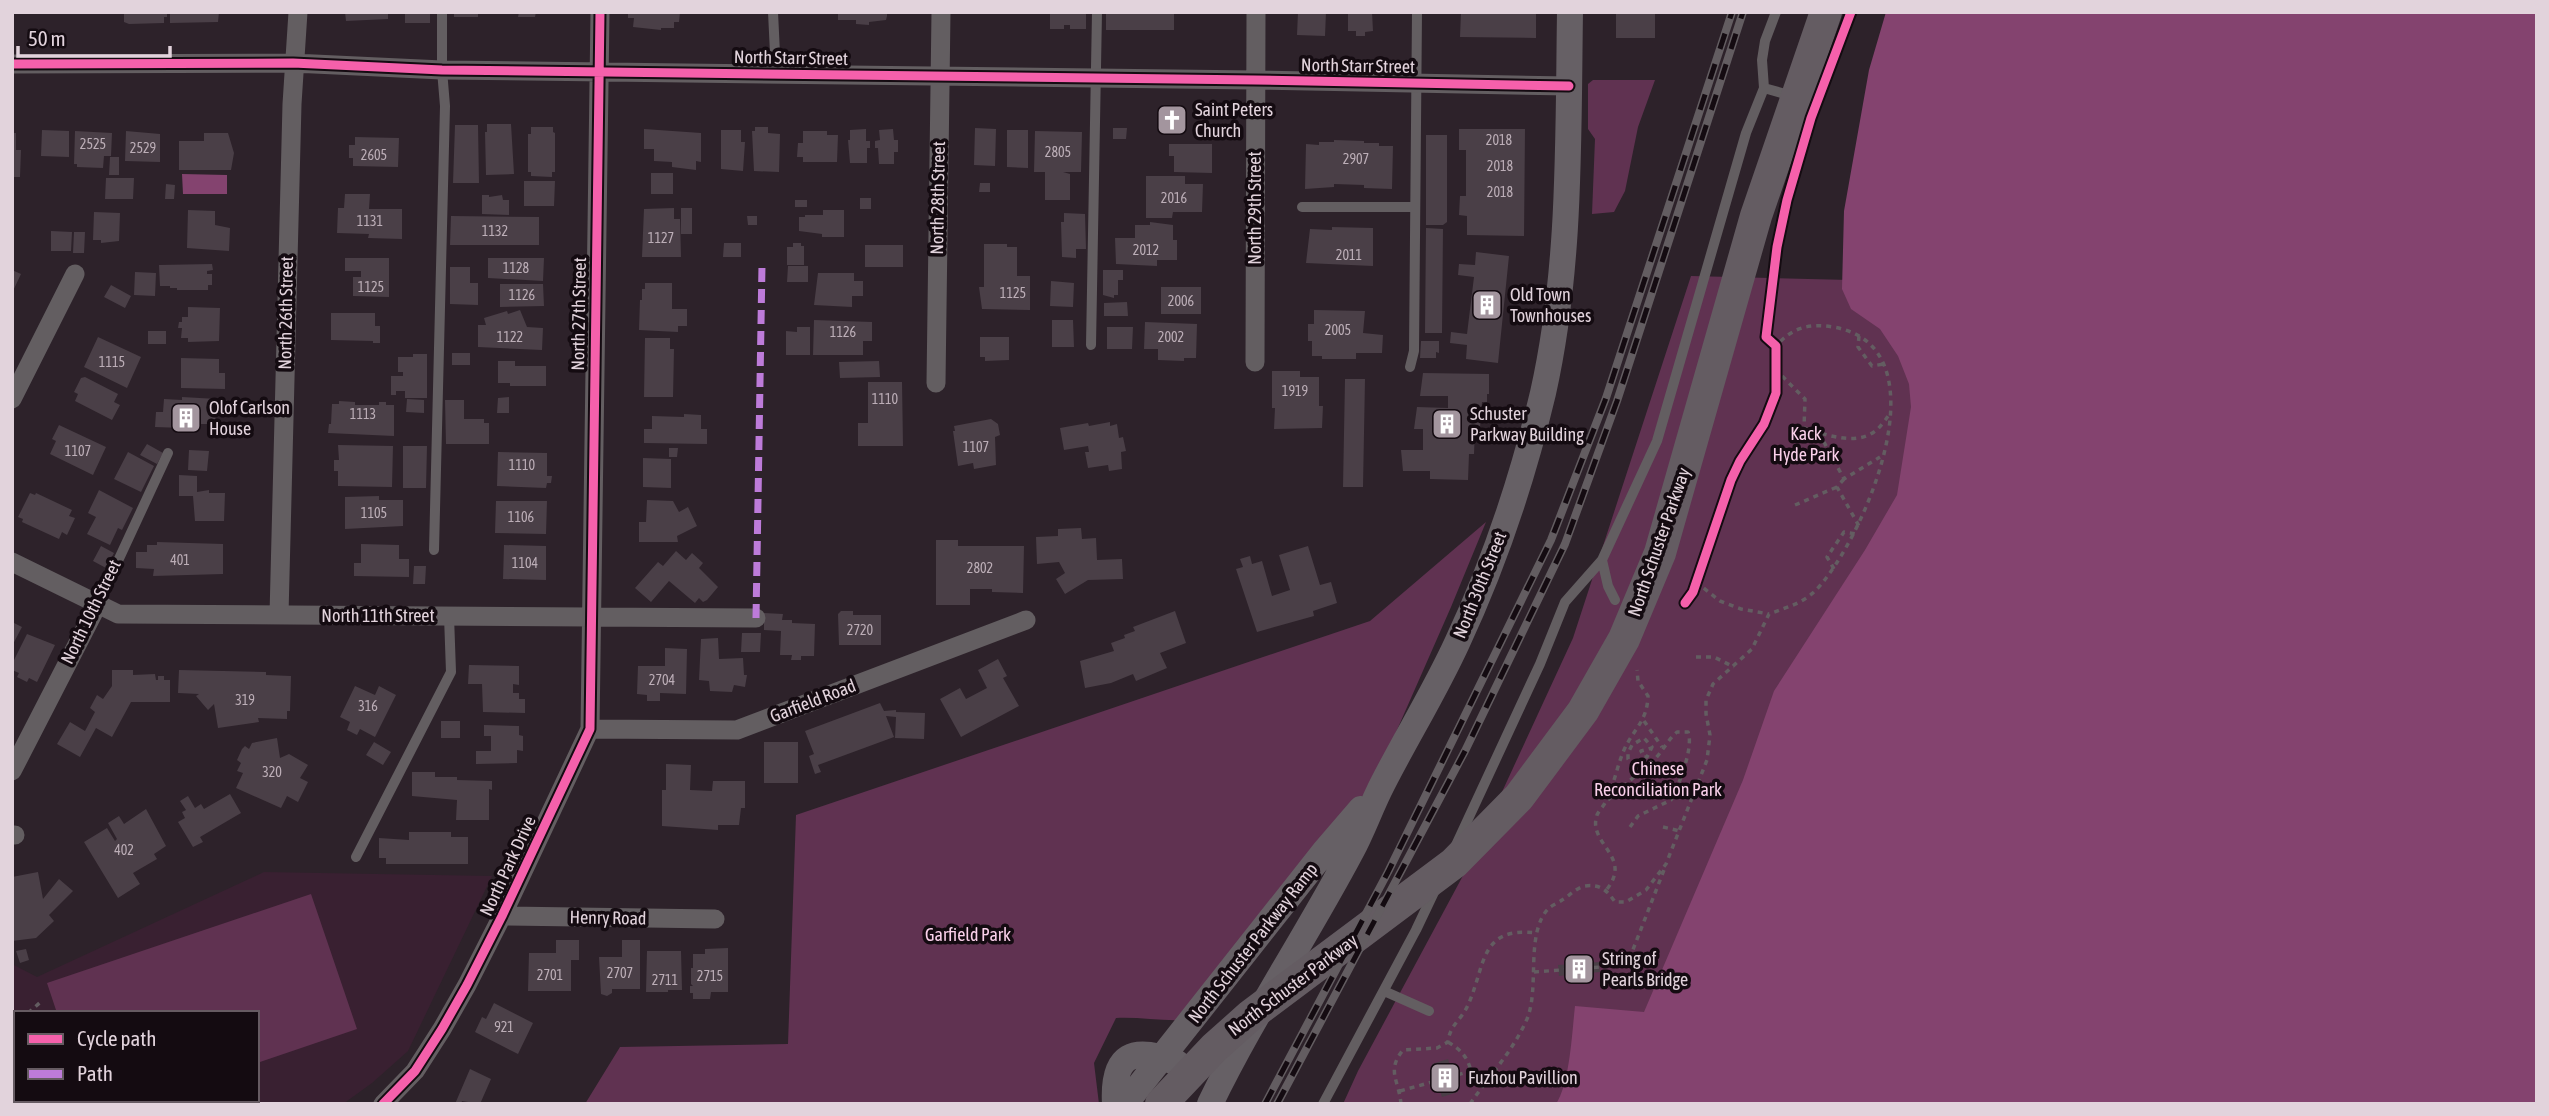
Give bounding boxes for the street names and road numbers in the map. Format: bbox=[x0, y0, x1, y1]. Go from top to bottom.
street label: North Starr Street bbox=[734, 46, 848, 69]
street label: North Starr Street bbox=[1301, 54, 1415, 77]
street label: North 28th Street bbox=[926, 141, 949, 255]
street label: North 29th Street bbox=[1244, 151, 1265, 265]
street label: North 26th Street bbox=[274, 256, 297, 370]
street label: North 27th Street bbox=[567, 257, 590, 371]
street label: North Schuster Parkway bbox=[1623, 465, 1694, 619]
street label: North 30th Street bbox=[1449, 528, 1511, 641]
street label: North 10th Street bbox=[56, 556, 125, 667]
street label: North 11th Street bbox=[321, 605, 435, 626]
street label: Garfield Road bbox=[767, 675, 859, 727]
street label: North Park Drive bbox=[475, 812, 540, 919]
street label: North Schuster Parkway Ramp bbox=[1184, 859, 1322, 1027]
street label: Henry Road bbox=[569, 906, 647, 929]
street label: North Schuster Parkway bbox=[1224, 929, 1362, 1041]

